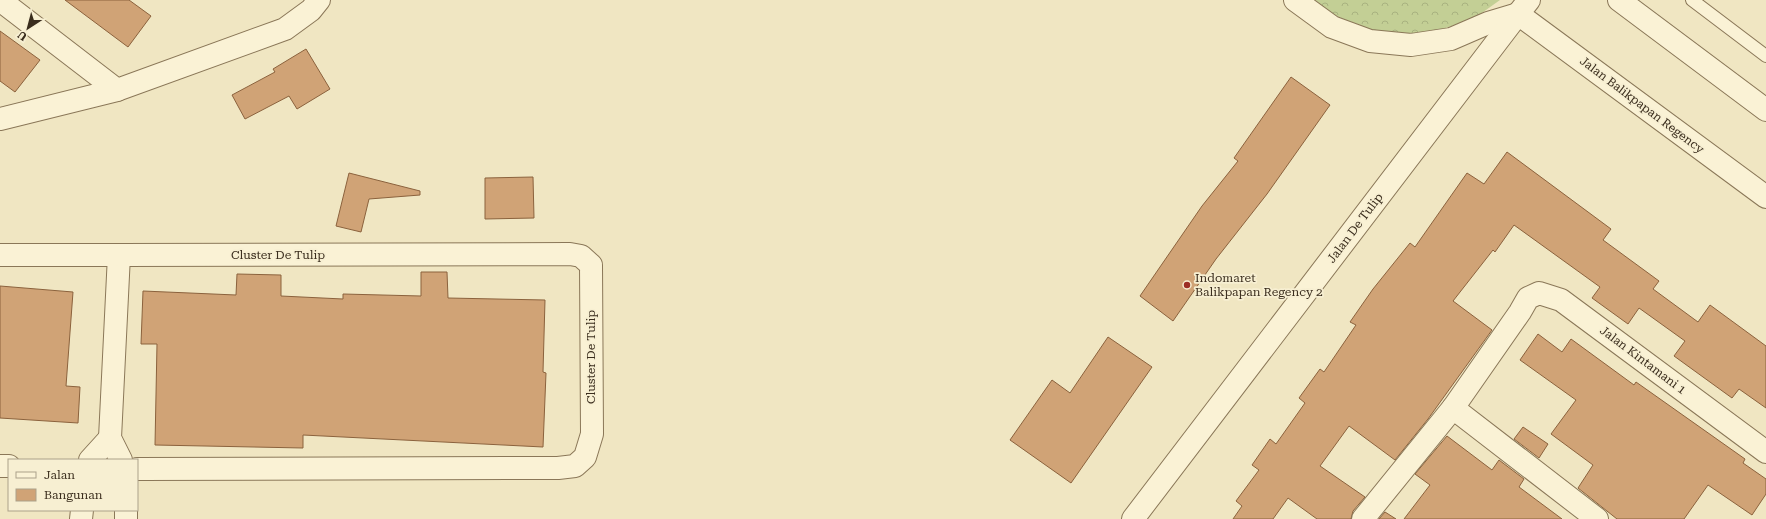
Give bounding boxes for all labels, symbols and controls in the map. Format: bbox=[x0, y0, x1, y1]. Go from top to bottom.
north arrow bbox=[8, 8, 48, 48]
text: U bbox=[15, 28, 30, 43]
street label: Jalan Balikpapan Regency bbox=[1577, 54, 1708, 157]
street label: Jalan De Tulip bbox=[1324, 190, 1386, 266]
street label: Cluster De Tulip bbox=[231, 248, 325, 262]
place label: Indomaret Balikpapan Regency 2 bbox=[1195, 271, 1323, 299]
marker: Indomaret Balikpapan Regency 2 bbox=[1182, 280, 1192, 290]
street label: Cluster De Tulip bbox=[584, 310, 598, 404]
street label: Jalan Kintamani 1 bbox=[1597, 323, 1689, 397]
legend bbox=[8, 459, 138, 511]
text: Jalan bbox=[44, 468, 75, 482]
text: Bangunan bbox=[44, 488, 103, 502]

